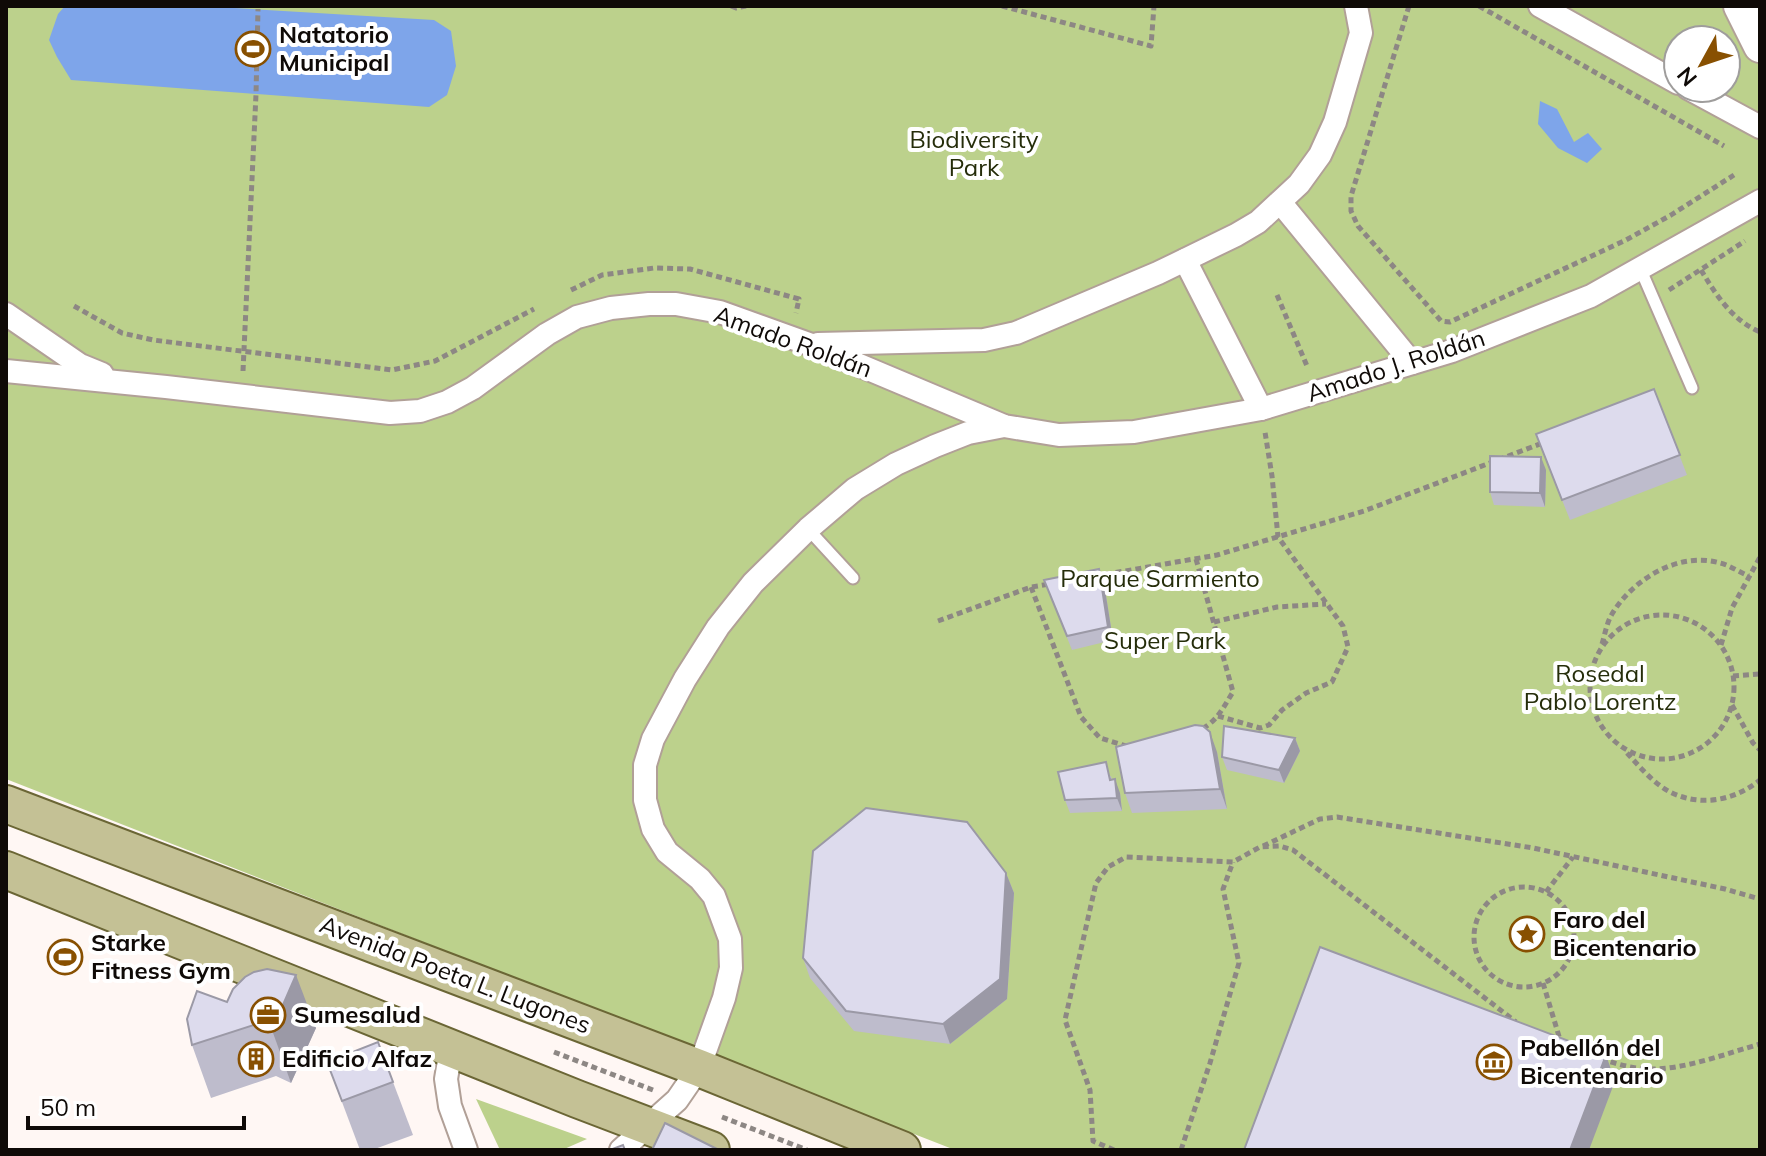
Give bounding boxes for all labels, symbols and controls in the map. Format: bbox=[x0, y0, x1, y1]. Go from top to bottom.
place label: Natatorio Municipal bbox=[279, 19, 389, 77]
north arrow bbox=[1662, 24, 1742, 104]
sports icon: Natatorio Municipal bbox=[234, 30, 272, 68]
text: N bbox=[1671, 61, 1703, 92]
park label: Biodiversity Park bbox=[910, 124, 1039, 182]
street label: Amado Roldán bbox=[710, 299, 877, 384]
street label: Amado J. Roldán bbox=[1303, 322, 1488, 408]
park label: Parque Sarmiento bbox=[1060, 563, 1260, 593]
park label: Super Park bbox=[1104, 625, 1227, 655]
park label: Rosedal Pablo Lorentz bbox=[1524, 658, 1676, 716]
place label: Faro del Bicentenario bbox=[1553, 904, 1697, 962]
street label: Avenida Poeta L. Lugones bbox=[316, 909, 595, 1040]
place icon: Faro del Bicentenario bbox=[1508, 915, 1546, 953]
place label: Starke Fitness Gym bbox=[91, 927, 231, 985]
sports icon: Starke Fitness Gym bbox=[46, 938, 84, 976]
office icon: Sumesalud bbox=[249, 996, 287, 1034]
place label: Sumesalud bbox=[294, 999, 421, 1029]
place label: Pabellón del Bicentenario bbox=[1520, 1032, 1664, 1090]
building icon: Edificio Alfaz bbox=[237, 1040, 275, 1078]
place label: Edificio Alfaz bbox=[282, 1043, 432, 1073]
museum icon: Pabellón del Bicentenario bbox=[1475, 1043, 1513, 1081]
scale bar bbox=[28, 1080, 244, 1130]
text: 50 m bbox=[40, 1092, 96, 1122]

